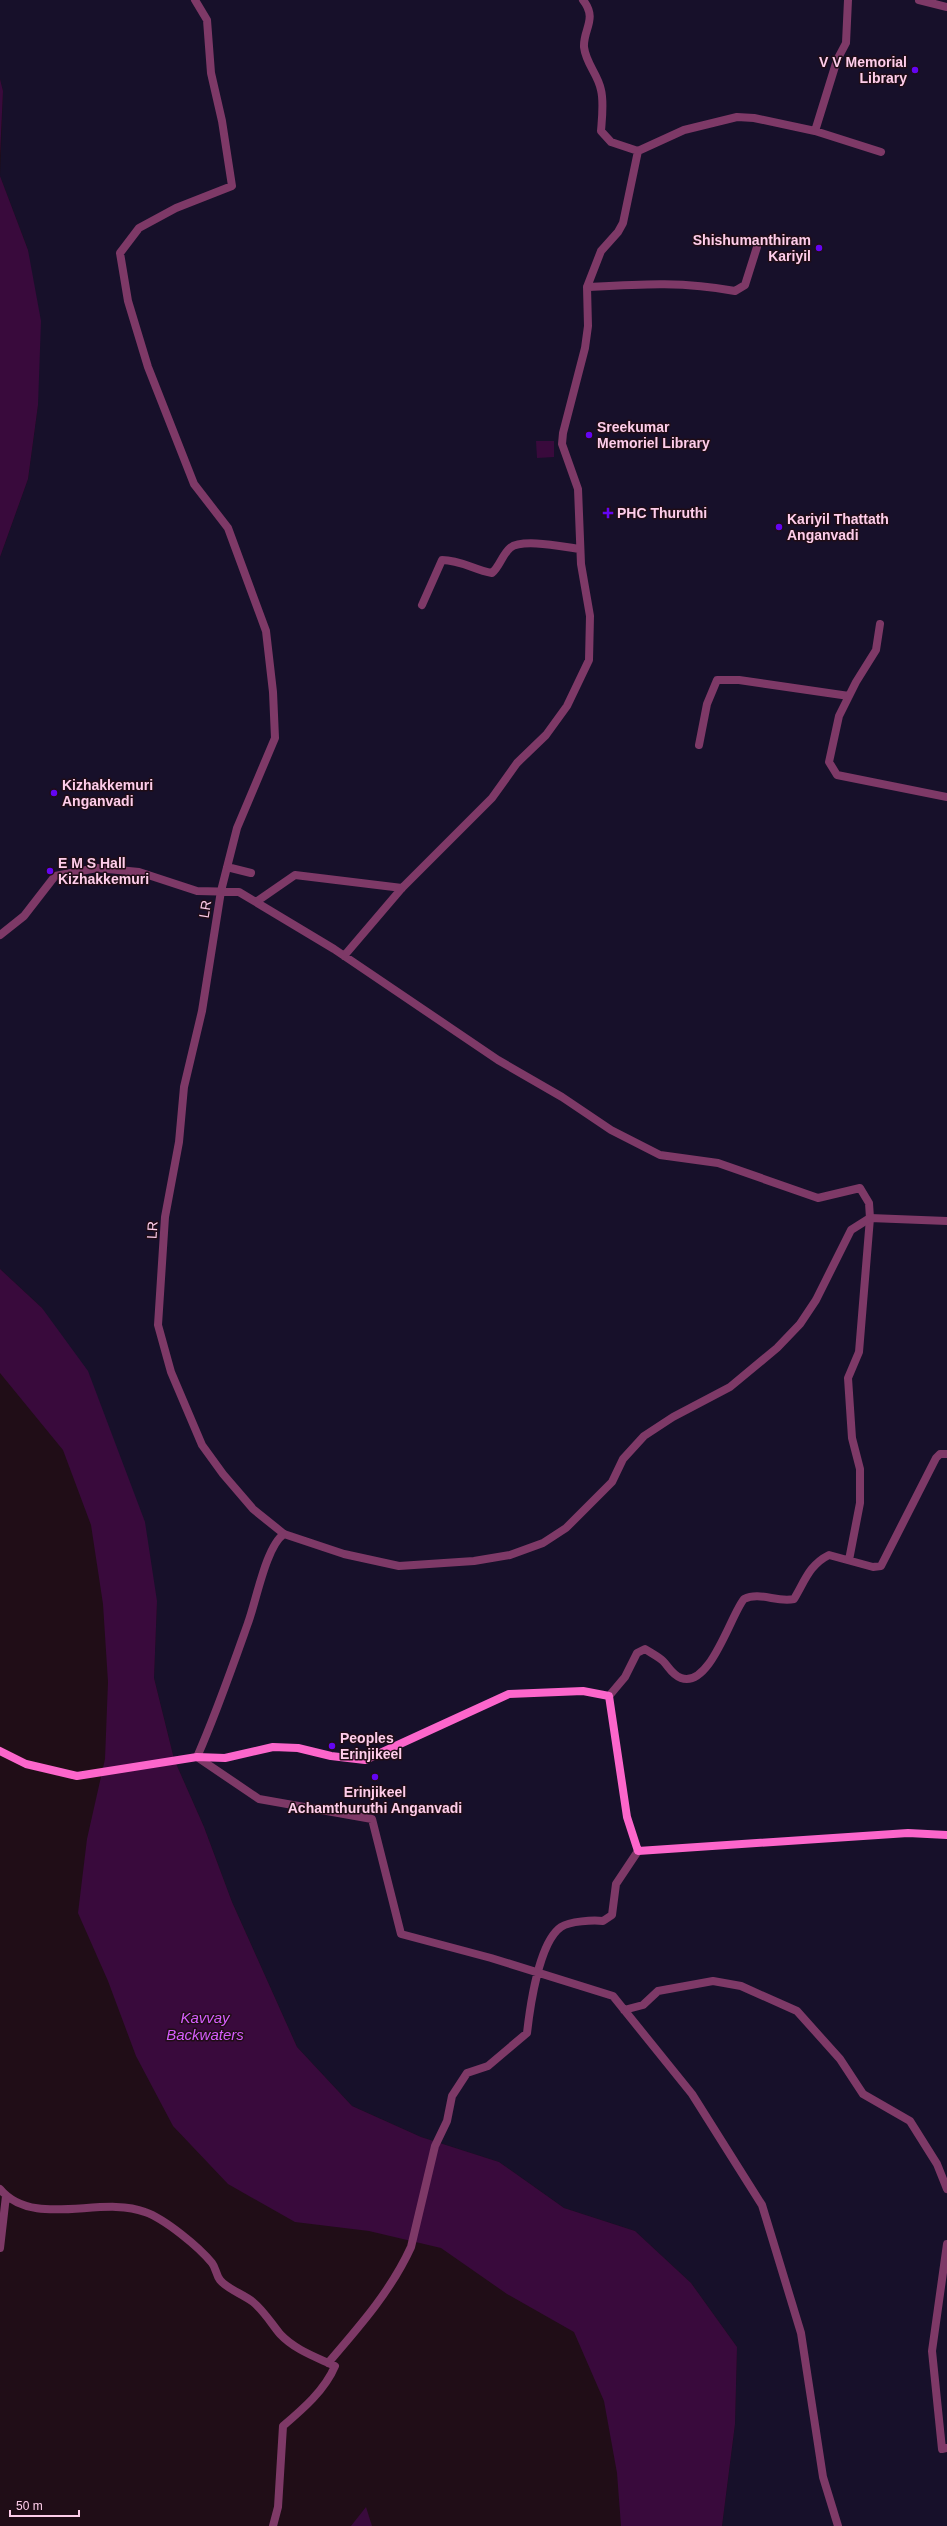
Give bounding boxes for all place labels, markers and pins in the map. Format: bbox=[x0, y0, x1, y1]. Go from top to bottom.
place label: V V Memorial Library bbox=[819, 54, 907, 86]
marker: V V Memorial Library bbox=[910, 65, 920, 75]
place label: Shishumanthiram Kariyil bbox=[693, 232, 811, 264]
marker: Shishumanthiram Kariyil bbox=[814, 243, 824, 253]
place label: Sreekumar Memoriel Library bbox=[597, 419, 710, 451]
marker: Sreekumar Memoriel Library bbox=[584, 430, 594, 440]
place label: PHC Thuruthi bbox=[617, 505, 707, 521]
marker: PHC Thuruthi bbox=[602, 507, 614, 519]
place label: Kariyil Thattath Anganvadi bbox=[787, 511, 889, 543]
marker: Kariyil Thattath Anganvadi bbox=[774, 522, 784, 532]
place label: Kizhakkemuri Anganvadi bbox=[62, 777, 153, 809]
marker: Kizhakkemuri Anganvadi bbox=[49, 788, 59, 798]
place label: E M S Hall Kizhakkemuri bbox=[58, 855, 149, 887]
marker: E M S Hall Kizhakkemuri bbox=[45, 866, 55, 876]
place label: Peoples Erinjikeel bbox=[340, 1730, 402, 1762]
marker: Peoples Erinjikeel bbox=[327, 1741, 337, 1751]
marker: Erinjikeel Achamthuruthi Anganvadi bbox=[370, 1772, 380, 1782]
place label: Erinjikeel Achamthuruthi Anganvadi bbox=[288, 1784, 462, 1816]

